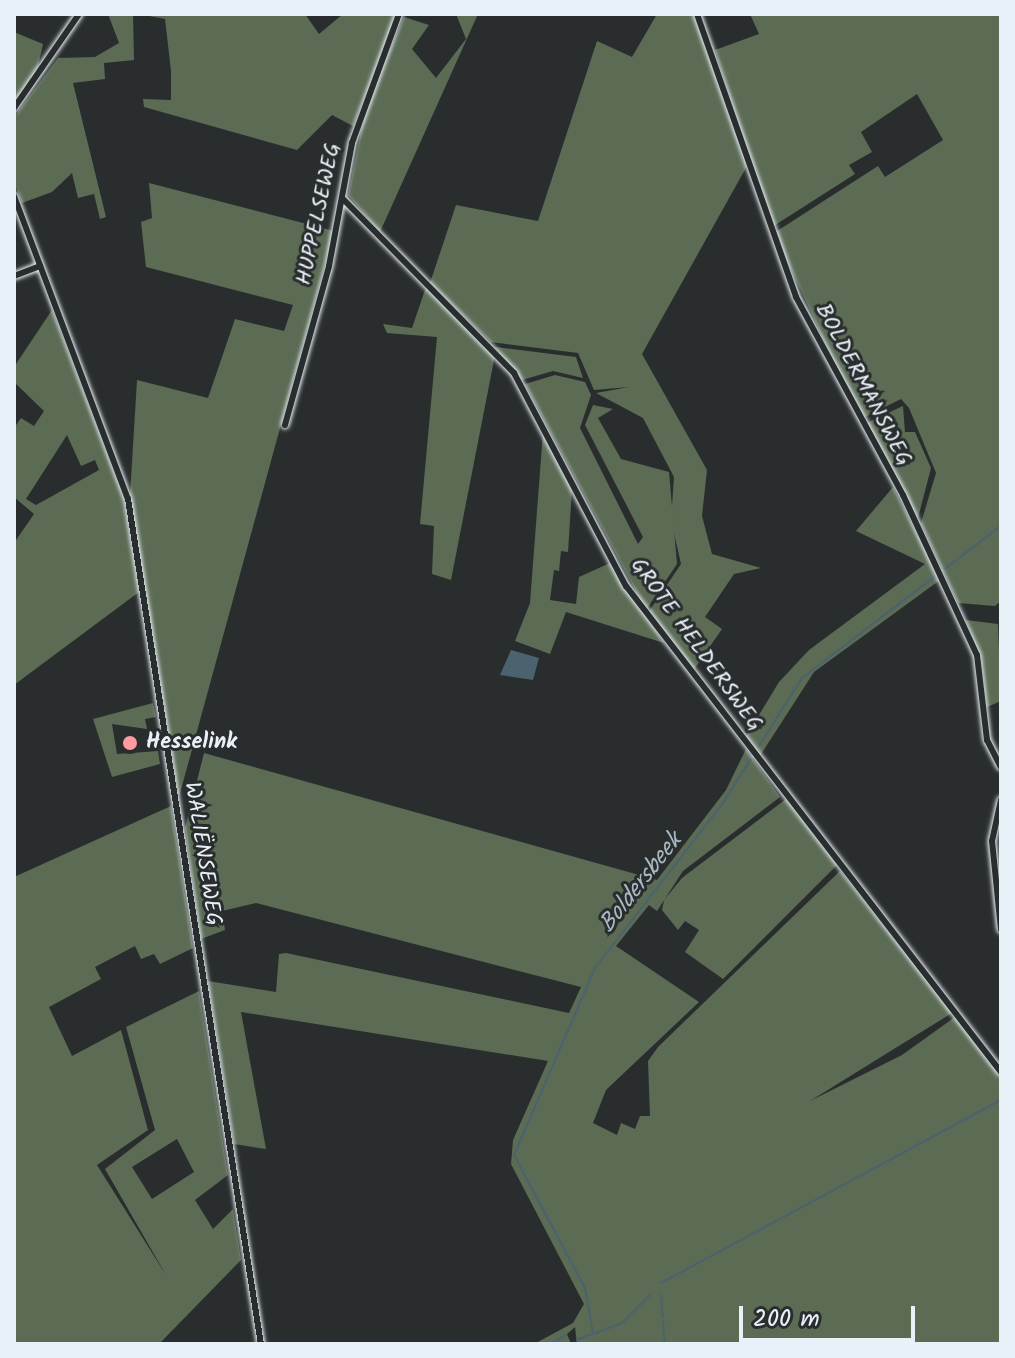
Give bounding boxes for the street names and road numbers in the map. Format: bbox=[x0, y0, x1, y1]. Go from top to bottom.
street label: HUPPELSEWEG bbox=[291, 140, 347, 288]
street label: BOLDERMANSWEG bbox=[809, 299, 917, 471]
street label: GROTE HELDERSWEG bbox=[624, 553, 768, 737]
street label: WALIËNSEWEG bbox=[178, 780, 226, 928]

